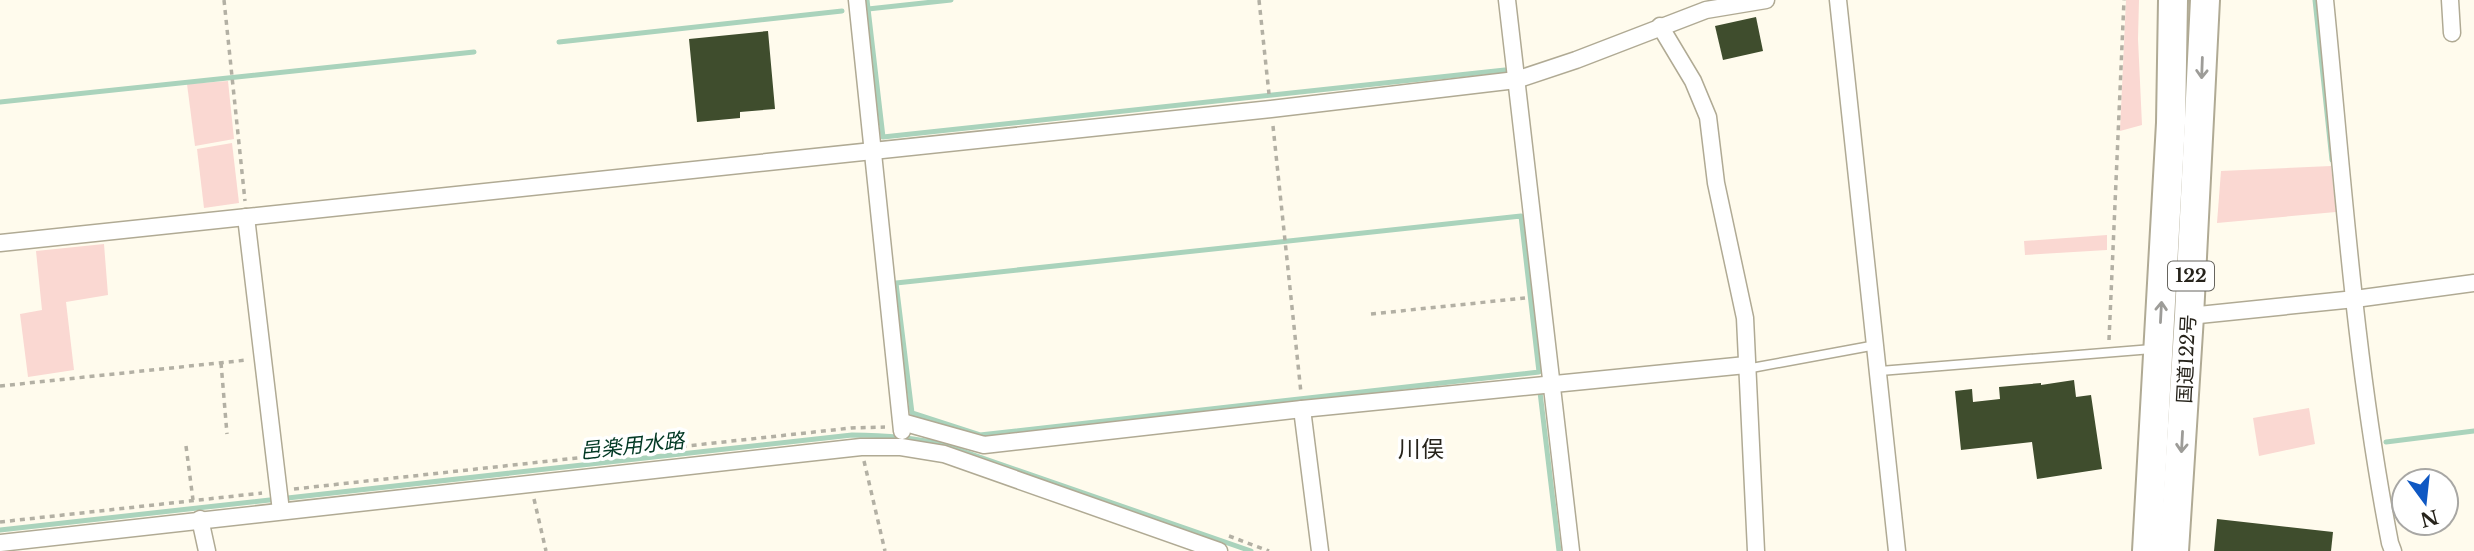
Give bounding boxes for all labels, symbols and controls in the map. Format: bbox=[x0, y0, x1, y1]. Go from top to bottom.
one-way arrow bbox=[2195, 56, 2208, 79]
road number: 122 bbox=[2168, 262, 2214, 290]
one-way arrow bbox=[2154, 300, 2167, 323]
street label: 国道122号 bbox=[2173, 314, 2200, 404]
water label: 邑楽用水路 bbox=[578, 427, 688, 464]
one-way arrow bbox=[2175, 430, 2188, 453]
district label: 川俣 bbox=[1398, 435, 1444, 463]
north arrow bbox=[2390, 467, 2460, 537]
text: N bbox=[2418, 505, 2441, 531]

